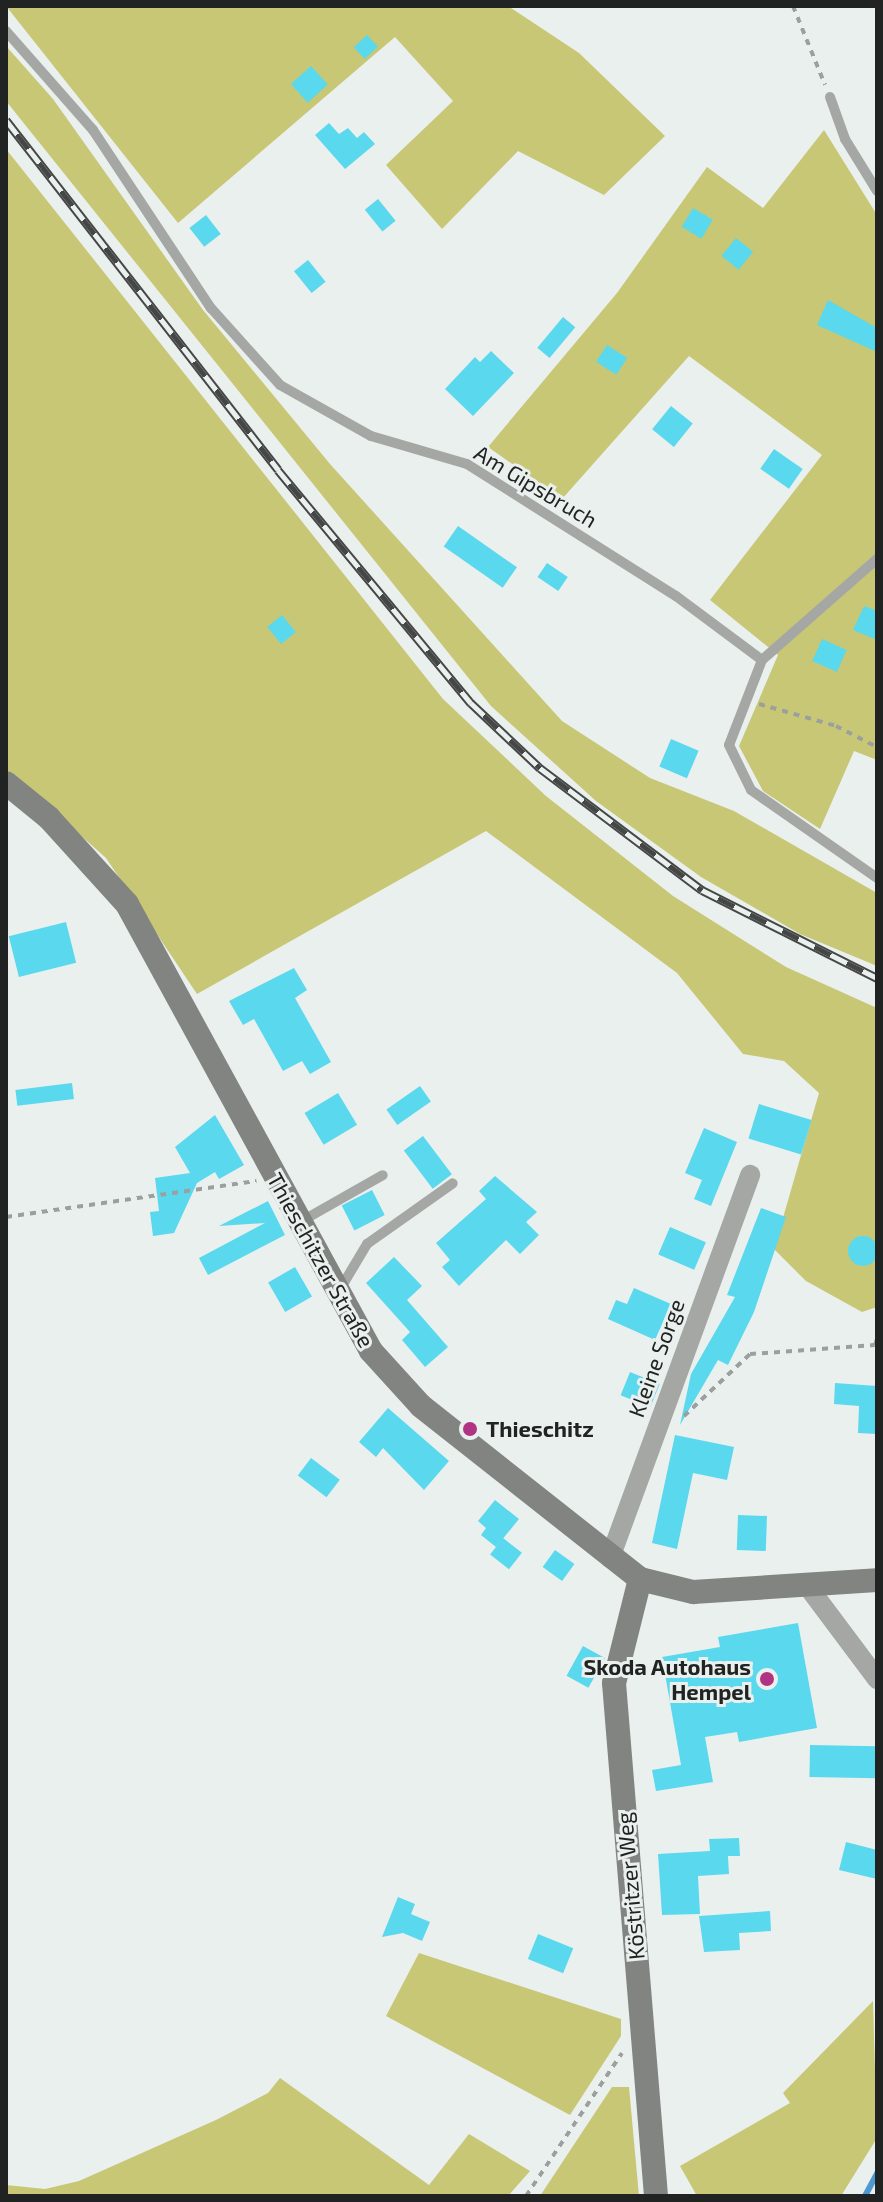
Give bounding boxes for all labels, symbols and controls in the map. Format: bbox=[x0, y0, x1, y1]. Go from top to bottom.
street label: Am Gipsbruch bbox=[470, 439, 602, 533]
street label: Thieschitzer Straße bbox=[262, 1168, 380, 1352]
street label: Kleine Sorge bbox=[622, 1295, 690, 1421]
place label: Thieschitz bbox=[486, 1416, 594, 1442]
marker: Thieschitz bbox=[461, 1420, 479, 1438]
place label: Skoda Autohaus Hempel bbox=[583, 1653, 751, 1704]
marker: Skoda Autohaus Hempel bbox=[758, 1670, 776, 1688]
street label: Köstritzer Weg bbox=[610, 1811, 650, 1961]

